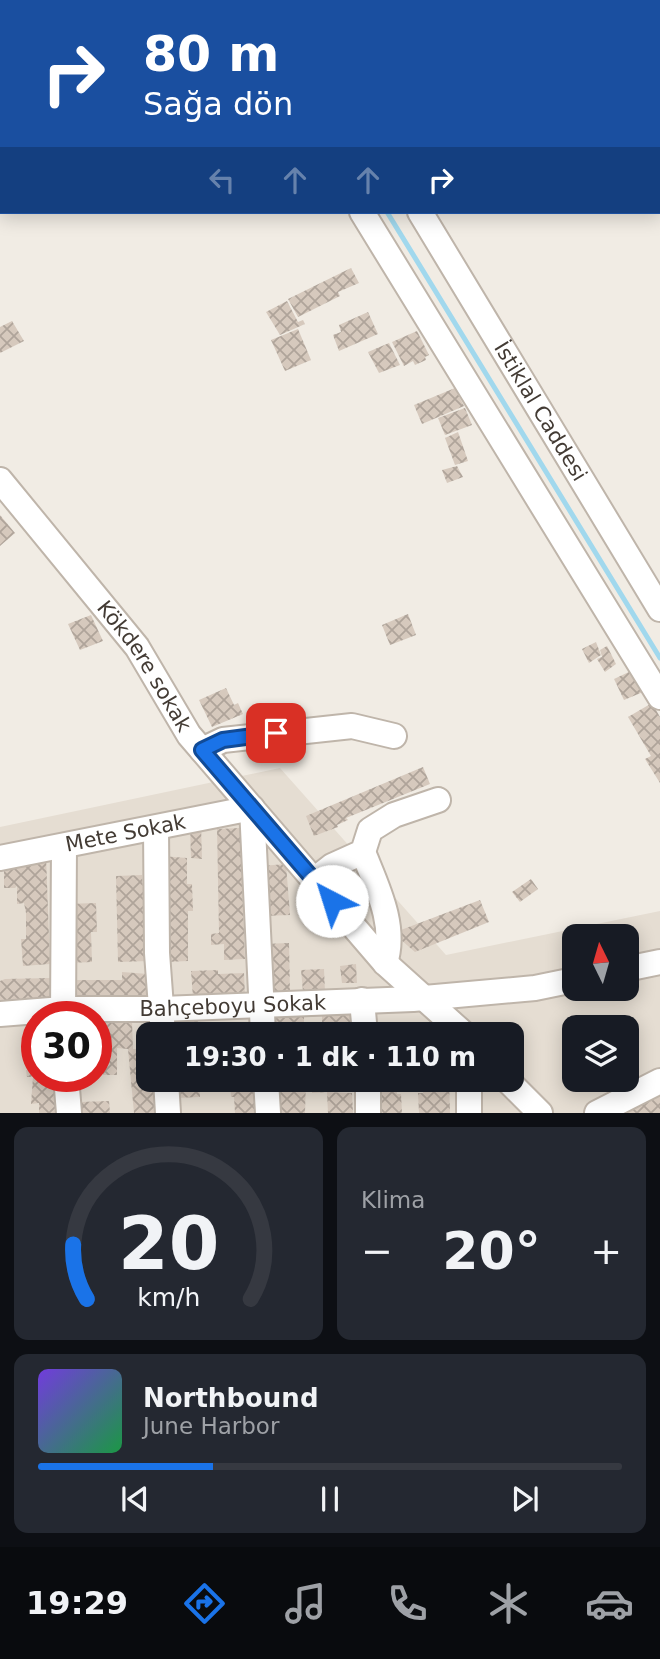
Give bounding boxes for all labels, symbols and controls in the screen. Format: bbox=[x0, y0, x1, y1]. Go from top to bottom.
text: 80 m bbox=[143, 26, 279, 83]
icon: right bbox=[28, 28, 119, 119]
text: Sağa dön bbox=[143, 85, 293, 123]
icon: left bbox=[203, 161, 241, 199]
icon: ahead bbox=[276, 161, 314, 199]
icon: ahead bbox=[349, 161, 387, 199]
icon: right bbox=[422, 161, 460, 199]
street label: İstiklal Caddesi bbox=[489, 337, 592, 485]
street label: Kökdere sokak bbox=[92, 596, 197, 737]
pin bbox=[246, 703, 306, 763]
icon: arrive bbox=[257, 714, 295, 752]
street label: Mete Sokak bbox=[63, 809, 189, 857]
position arrow bbox=[295, 864, 369, 938]
north arrow bbox=[562, 924, 639, 1001]
map controls bbox=[562, 924, 639, 1092]
street label: Bahçeboyu Sokak bbox=[139, 990, 327, 1021]
speed limit sign: 30 bbox=[21, 1001, 112, 1092]
button: layers bbox=[562, 1015, 639, 1092]
text: 19:30 · 1 dk · 110 m bbox=[184, 1042, 476, 1072]
text: Klima bbox=[361, 1187, 425, 1213]
text: 20 bbox=[118, 1202, 219, 1287]
text: 20° bbox=[442, 1221, 541, 1281]
text: − bbox=[361, 1229, 393, 1273]
text: + bbox=[590, 1229, 622, 1273]
text: km/h bbox=[137, 1283, 200, 1312]
text: Northbound bbox=[143, 1383, 319, 1413]
text: June Harbor bbox=[143, 1413, 279, 1439]
icon: previous bbox=[116, 1480, 154, 1518]
icon: pause bbox=[311, 1480, 349, 1518]
icon: next bbox=[506, 1480, 544, 1518]
icon: directions bbox=[180, 1579, 229, 1628]
icon: music bbox=[281, 1579, 330, 1628]
icon: phone bbox=[383, 1579, 432, 1628]
icon: climate bbox=[484, 1579, 533, 1628]
icon: car bbox=[585, 1579, 634, 1628]
text: 19:29 bbox=[26, 1584, 128, 1622]

